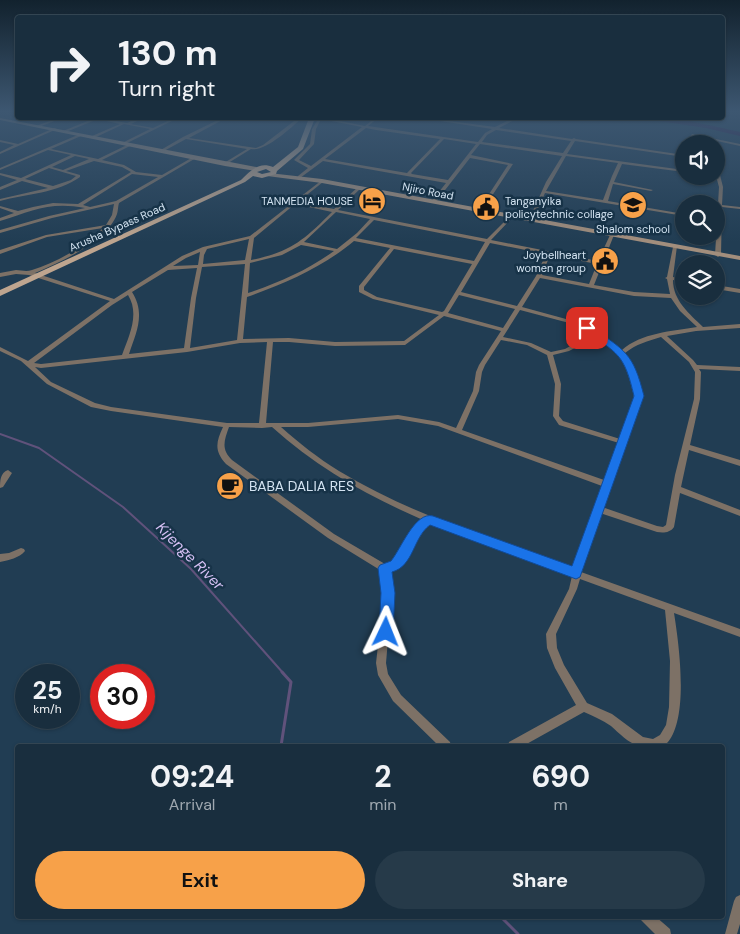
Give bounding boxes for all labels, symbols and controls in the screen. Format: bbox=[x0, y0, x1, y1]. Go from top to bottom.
text: 130 m bbox=[118, 30, 218, 76]
icon: right bbox=[35, 35, 100, 100]
text: Turn right bbox=[118, 74, 215, 103]
map controls bbox=[675, 135, 725, 305]
button: sound bbox=[675, 135, 725, 185]
street label: Njiro Road bbox=[401, 179, 455, 203]
hotel icon: TANMEDIA HOUSE bbox=[357, 186, 387, 216]
school or university icon: Shalom school bbox=[618, 190, 648, 220]
public building icon: Tanganyika policytechnic collage bbox=[471, 192, 501, 222]
place label: TANMEDIA HOUSE bbox=[261, 194, 353, 208]
place label: Tanganyika policytechnic collage bbox=[505, 194, 613, 221]
button: search bbox=[675, 195, 725, 245]
street label: Arusha Bypass Road bbox=[67, 199, 167, 254]
place label: Shalom school bbox=[596, 222, 670, 236]
public building icon: Joybellheart women group bbox=[590, 246, 620, 276]
place label: Joybellheart women group bbox=[516, 248, 586, 275]
button: layers bbox=[675, 255, 725, 305]
pin bbox=[566, 307, 608, 349]
icon: arrive bbox=[573, 314, 601, 342]
cafe icon: BABA DALIA RES bbox=[215, 471, 245, 501]
place label: BABA DALIA RES bbox=[249, 477, 354, 495]
water label: Kijenge River bbox=[152, 518, 229, 595]
position arrow bbox=[359, 605, 411, 657]
speed limit sign: 30 bbox=[90, 664, 155, 729]
text: 25 bbox=[33, 674, 62, 707]
text: km/h bbox=[33, 701, 62, 717]
text: 09:24 bbox=[150, 757, 234, 796]
text: 2 bbox=[374, 757, 392, 796]
text: 690 bbox=[531, 757, 590, 796]
text: Arrival bbox=[169, 794, 215, 815]
text: min bbox=[369, 794, 397, 815]
text: m bbox=[554, 794, 568, 815]
button: Exit bbox=[35, 851, 365, 909]
button: Share bbox=[375, 851, 705, 909]

